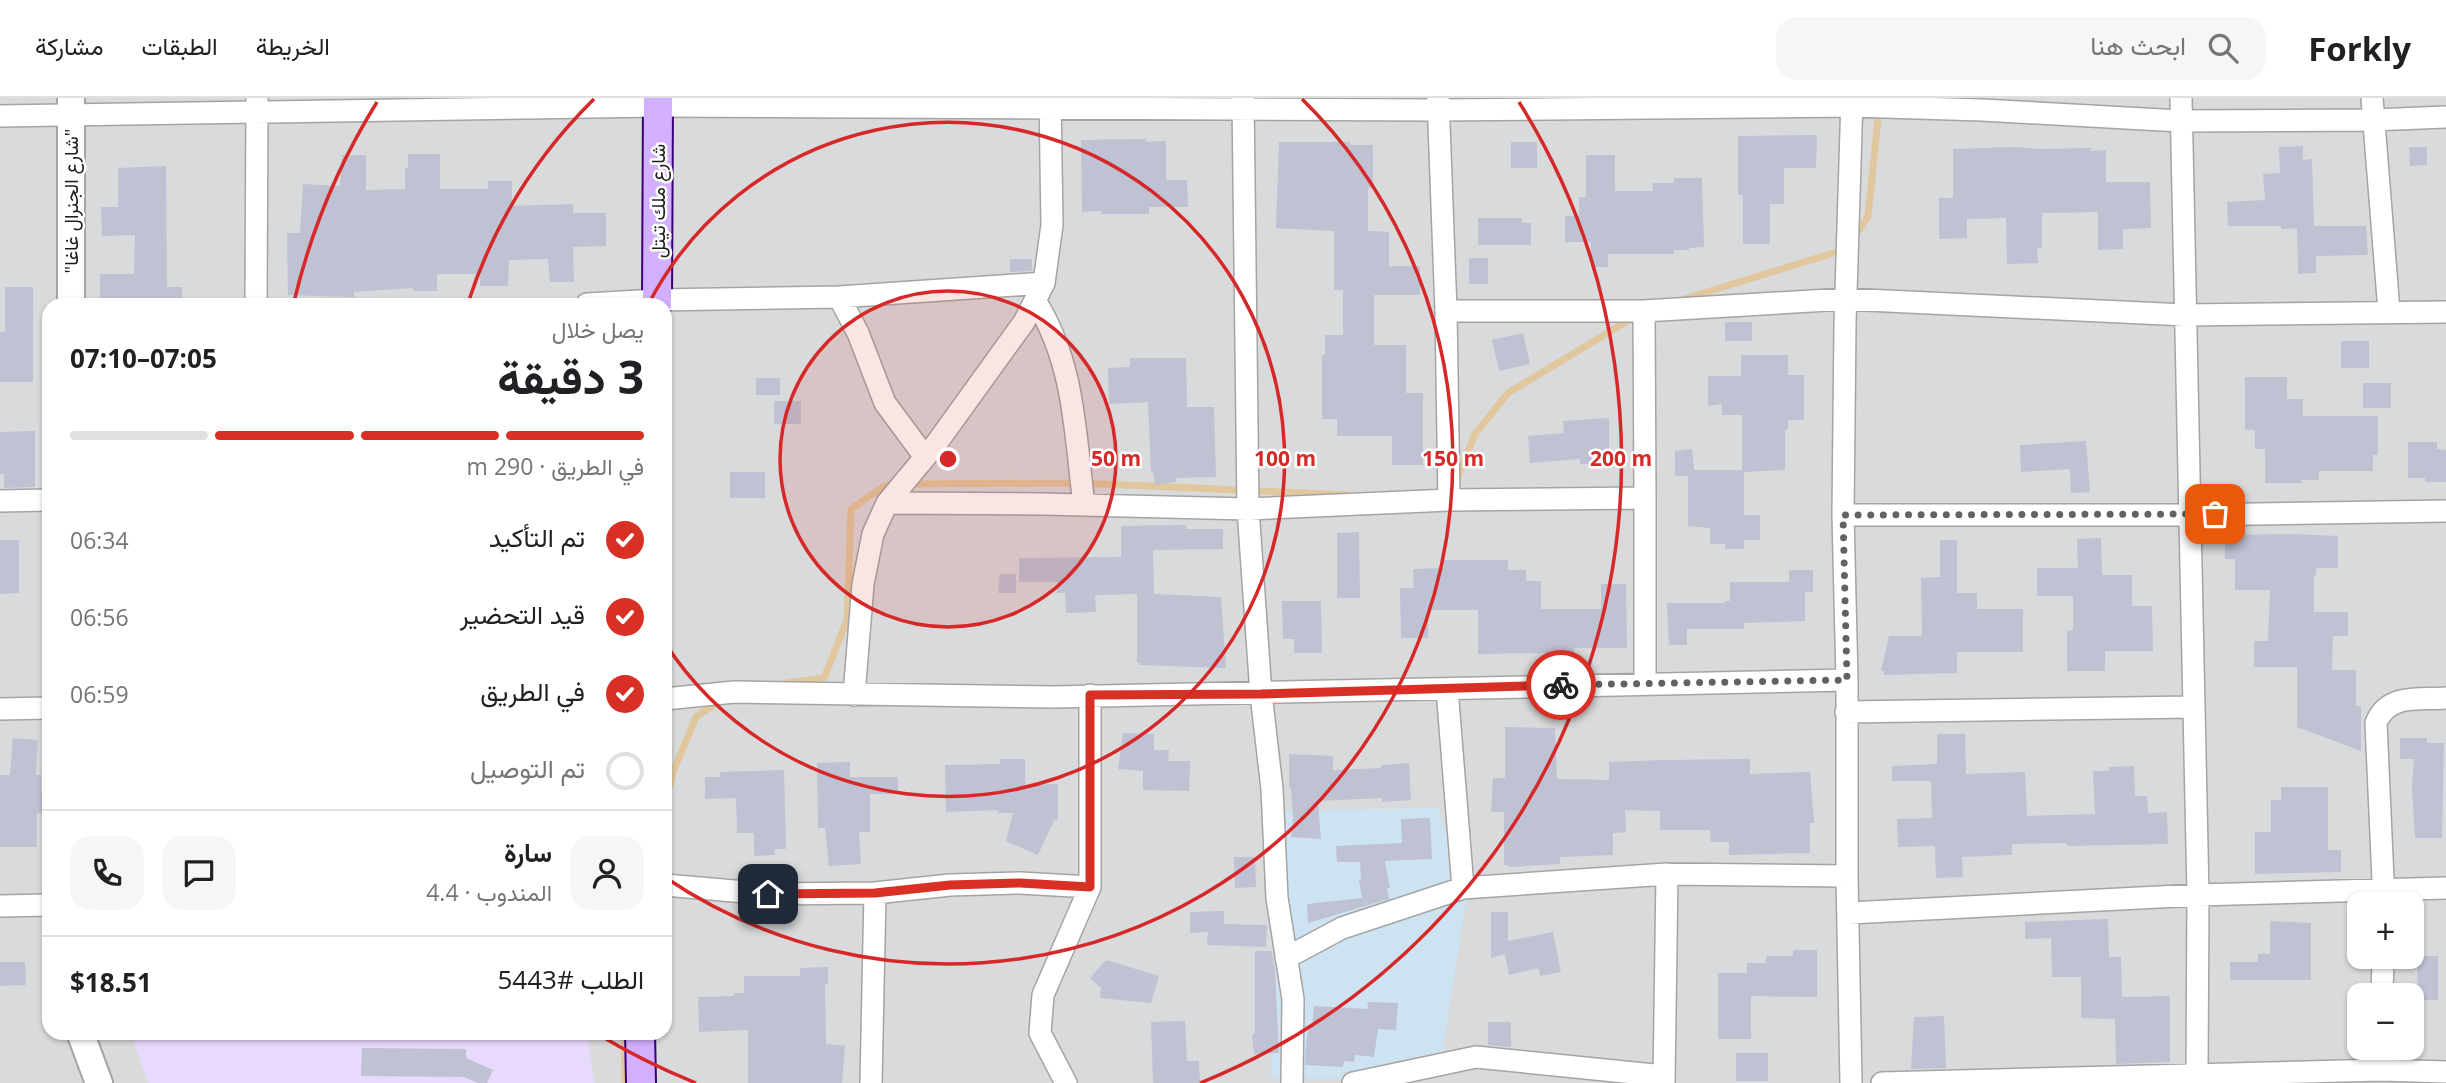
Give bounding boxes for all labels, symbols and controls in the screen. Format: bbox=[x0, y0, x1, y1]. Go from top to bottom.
search box bbox=[1776, 17, 2266, 80]
text: Forkly bbox=[2308, 26, 2411, 71]
text: ابحث هنا bbox=[2090, 27, 2186, 63]
text: مشاركة bbox=[35, 29, 103, 62]
text: الطبقات bbox=[141, 29, 218, 62]
text: الخريطة bbox=[256, 29, 330, 62]
icon: search bbox=[2204, 29, 2242, 67]
street label: "شارع الجنرال غاغا" bbox=[58, 129, 84, 273]
street label: شارع ملك تيتل bbox=[645, 144, 671, 258]
text: يصل خلال bbox=[552, 313, 644, 345]
text: 07:05–07:10 bbox=[70, 340, 217, 376]
text: 3 دقيقة bbox=[497, 345, 644, 407]
text: 50 m bbox=[1091, 444, 1141, 472]
text: 100 m bbox=[1254, 444, 1316, 472]
text: 150 m bbox=[1422, 444, 1484, 472]
text: 200 m bbox=[1590, 444, 1652, 472]
centre of rings bbox=[936, 447, 960, 471]
text: في الطريق · 290 m bbox=[467, 450, 644, 482]
pin bbox=[2185, 484, 2245, 544]
icon: bag bbox=[2196, 495, 2234, 533]
text: تم التأكيد bbox=[489, 519, 585, 555]
icon: check bbox=[606, 521, 644, 559]
text: 06:34 bbox=[70, 524, 129, 556]
text: قيد التحضير bbox=[460, 596, 585, 632]
icon: check bbox=[606, 598, 644, 636]
text: 06:56 bbox=[70, 601, 129, 633]
courier bbox=[1526, 650, 1596, 720]
icon: bike bbox=[1542, 666, 1580, 704]
text: في الطريق bbox=[480, 673, 585, 709]
icon: check bbox=[606, 675, 644, 713]
text: 06:59 bbox=[70, 678, 129, 710]
text: تم التوصيل bbox=[470, 750, 585, 786]
text: سارة bbox=[504, 834, 552, 870]
button: phone bbox=[70, 836, 144, 910]
button: chat bbox=[162, 836, 236, 910]
button: person bbox=[570, 836, 644, 910]
pin bbox=[738, 864, 798, 924]
icon: home bbox=[749, 875, 787, 913]
text: المندوب · 4.4 bbox=[426, 876, 552, 908]
map controls bbox=[2347, 892, 2424, 1060]
button: + bbox=[2347, 892, 2424, 969]
text: الطلب #5443 bbox=[497, 961, 644, 997]
text: $18.51 bbox=[70, 964, 152, 1000]
button: − bbox=[2347, 983, 2424, 1060]

